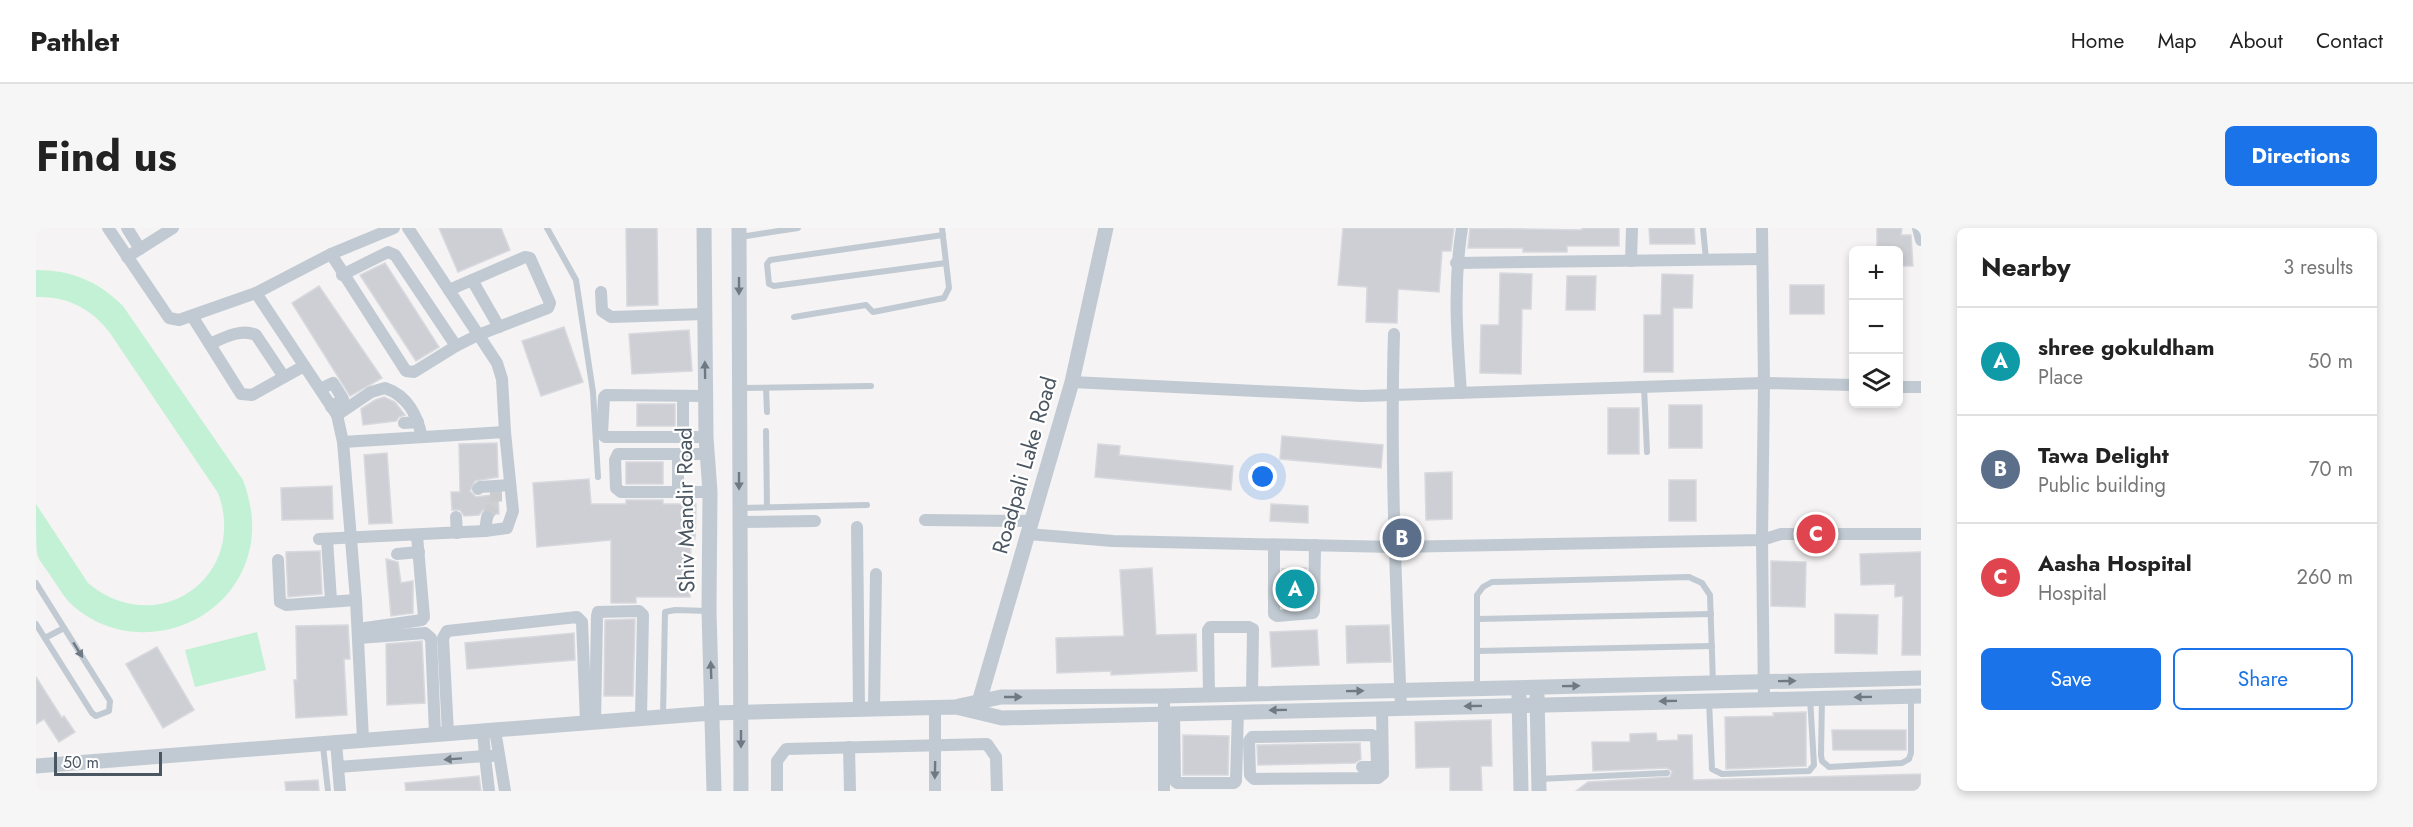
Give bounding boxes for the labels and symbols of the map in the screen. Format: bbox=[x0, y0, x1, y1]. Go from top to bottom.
one-way arrow bbox=[735, 277, 744, 296]
one-way arrow bbox=[700, 360, 710, 379]
street label: Roadpali Lake Road bbox=[983, 373, 1065, 557]
street label: Shiv Mandir Road bbox=[668, 427, 702, 593]
your location bbox=[1248, 462, 1277, 491]
one-way arrow bbox=[734, 472, 744, 491]
pin: C bbox=[1796, 512, 1836, 556]
pin: B bbox=[1382, 516, 1422, 560]
pin: A bbox=[1276, 566, 1314, 612]
one-way arrow bbox=[73, 642, 84, 659]
one-way arrow bbox=[706, 660, 716, 679]
one-way arrow bbox=[1777, 677, 1796, 686]
one-way arrow bbox=[1561, 682, 1580, 691]
one-way arrow bbox=[1345, 687, 1364, 696]
one-way arrow bbox=[1004, 692, 1023, 702]
one-way arrow bbox=[1853, 692, 1872, 702]
one-way arrow bbox=[1658, 697, 1677, 706]
one-way arrow bbox=[1463, 701, 1482, 711]
one-way arrow bbox=[1268, 706, 1287, 715]
one-way arrow bbox=[736, 730, 746, 749]
scale bar bbox=[54, 749, 162, 776]
one-way arrow bbox=[444, 754, 463, 764]
one-way arrow bbox=[930, 760, 940, 779]

